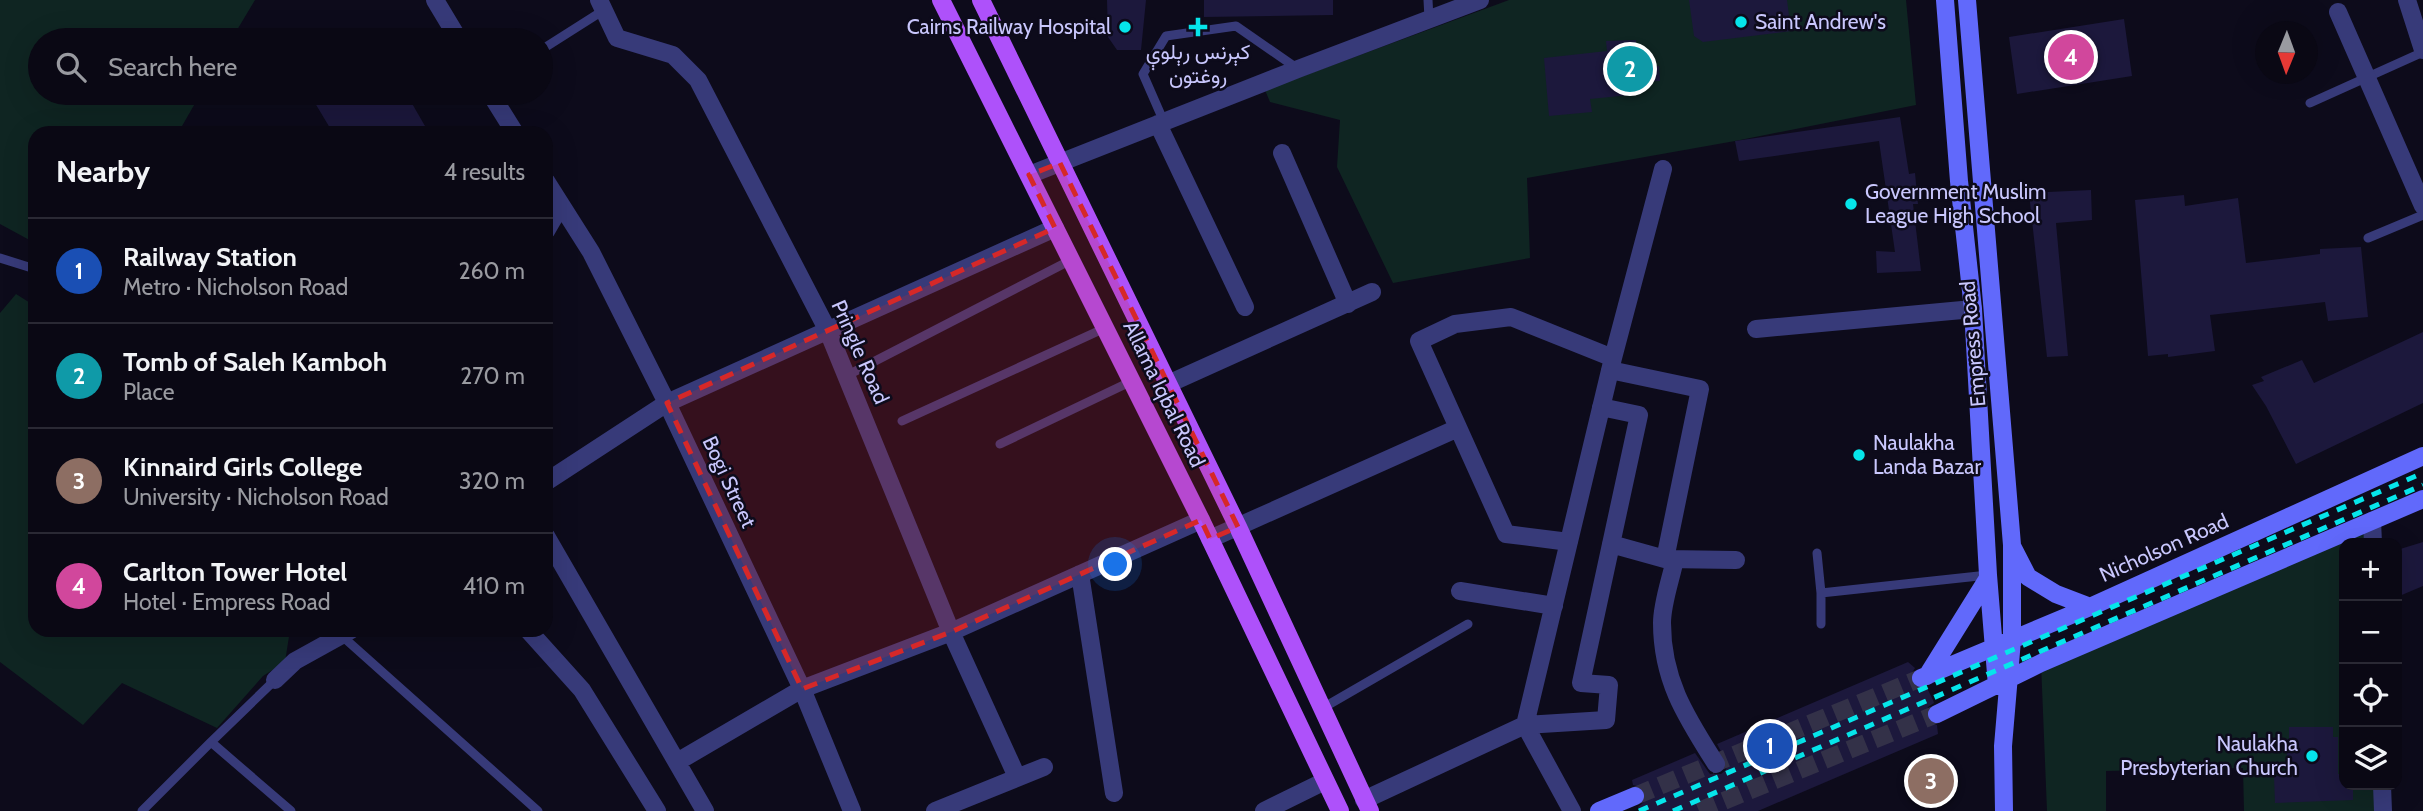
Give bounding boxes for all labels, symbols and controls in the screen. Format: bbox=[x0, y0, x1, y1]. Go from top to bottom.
place label: Saint Andrew's bbox=[1755, 9, 1886, 34]
place label: Cairns Railway Hospital bbox=[907, 14, 1111, 39]
marker: Saint Andrew's bbox=[1733, 14, 1749, 30]
marker: کېرنس رېلوې روغتون bbox=[1188, 17, 1208, 37]
marker: Cairns Railway Hospital bbox=[1117, 19, 1133, 35]
north arrow bbox=[2255, 21, 2318, 84]
search box bbox=[28, 28, 553, 105]
pin: 4 bbox=[2048, 31, 2094, 83]
place label: کېرنس رېلوې روغتون bbox=[1146, 39, 1250, 89]
pin: 2 bbox=[1607, 43, 1653, 95]
icon: search bbox=[52, 48, 90, 86]
text: Search here bbox=[108, 51, 237, 83]
text: Nearby bbox=[56, 153, 150, 190]
text: 4 results bbox=[444, 158, 525, 186]
place label: Government Muslim League High School bbox=[1865, 179, 2047, 228]
marker: Government Muslim League High School bbox=[1843, 196, 1859, 212]
text: Railway Station bbox=[123, 241, 297, 273]
text: 1 bbox=[75, 257, 83, 285]
text: 260 m bbox=[458, 257, 525, 285]
text: Metro · Nicholson Road bbox=[123, 273, 348, 301]
street label: Empress Road bbox=[1955, 280, 1990, 408]
street label: Pringle Road bbox=[826, 296, 894, 408]
street label: Allama Iqbal Road bbox=[1118, 317, 1211, 471]
text: Tomb of Saleh Kamboh bbox=[123, 346, 387, 378]
text: 2 bbox=[73, 362, 85, 390]
text: 270 m bbox=[460, 362, 525, 390]
text: Place bbox=[123, 378, 175, 406]
place label: Naulakha Landa Bazar bbox=[1873, 430, 1981, 479]
street label: Bogi Street bbox=[697, 432, 762, 532]
marker: Naulakha Landa Bazar bbox=[1851, 447, 1867, 463]
text: Kinnaird Girls College bbox=[123, 451, 362, 483]
text: 3 bbox=[73, 467, 85, 495]
text: 320 m bbox=[459, 467, 525, 495]
text: University · Nicholson Road bbox=[123, 483, 389, 511]
street label: Nicholson Road bbox=[2095, 508, 2232, 587]
map controls bbox=[2339, 538, 2402, 790]
button: + bbox=[2339, 538, 2402, 601]
your location bbox=[1098, 547, 1132, 581]
text: Carlton Tower Hotel bbox=[123, 556, 347, 588]
text: 4 bbox=[72, 572, 86, 600]
text: 410 m bbox=[463, 572, 525, 600]
text: Hotel · Empress Road bbox=[123, 588, 330, 616]
button: − bbox=[2339, 601, 2402, 664]
button: locate bbox=[2339, 664, 2402, 727]
pin: 1 bbox=[1747, 720, 1793, 772]
button: layers bbox=[2339, 727, 2402, 790]
place label: Naulakha Presbyterian Church bbox=[2120, 731, 2298, 780]
marker: Naulakha Presbyterian Church bbox=[2304, 748, 2320, 764]
pin: 3 bbox=[1908, 755, 1954, 807]

